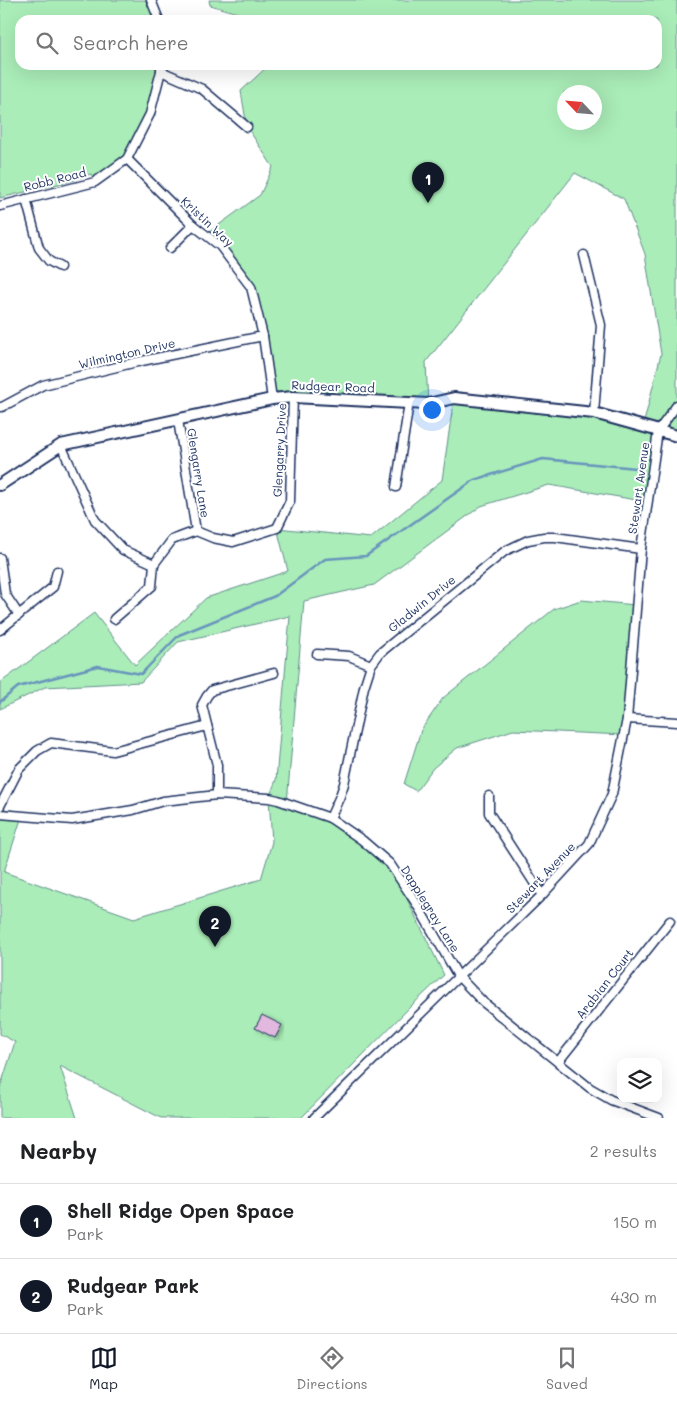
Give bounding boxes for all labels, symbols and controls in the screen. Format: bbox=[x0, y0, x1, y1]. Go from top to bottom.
search box bbox=[15, 15, 662, 70]
icon: search bbox=[33, 29, 61, 57]
text: Search here bbox=[73, 30, 189, 55]
north arrow bbox=[557, 85, 602, 130]
pin: 1 bbox=[412, 162, 444, 203]
street label: Robb Road bbox=[22, 163, 88, 195]
street label: Kristin Way bbox=[178, 193, 237, 250]
street label: Wilmington Drive bbox=[77, 334, 177, 372]
street label: Rudgear Road bbox=[291, 377, 375, 395]
your location bbox=[419, 397, 445, 423]
street label: Glengarry Drive bbox=[269, 402, 289, 497]
street label: Glengarry Lane bbox=[184, 427, 214, 519]
street label: Stewart Avenue bbox=[624, 441, 652, 535]
street label: Gladwin Drive bbox=[384, 571, 458, 635]
street label: Stewart Avenue bbox=[502, 838, 578, 916]
street label: Dapplegray Lane bbox=[398, 862, 464, 955]
pin: 2 bbox=[199, 906, 231, 947]
street label: Arabian Court bbox=[572, 945, 637, 1022]
map controls bbox=[617, 1058, 662, 1103]
button: layers bbox=[617, 1058, 662, 1103]
text: Nearby bbox=[20, 1137, 97, 1164]
text: 2 results bbox=[590, 1140, 657, 1161]
text: Shell Ridge Open Space bbox=[67, 1198, 294, 1223]
text: 1 bbox=[32, 1211, 40, 1232]
text: 150 m bbox=[613, 1211, 657, 1232]
text: Park bbox=[67, 1223, 103, 1244]
text: Rudgear Park bbox=[67, 1273, 199, 1298]
text: 2 bbox=[32, 1286, 40, 1307]
text: 430 m bbox=[610, 1286, 657, 1307]
text: Park bbox=[67, 1298, 103, 1319]
tab: Map bbox=[89, 1344, 118, 1393]
tab: Directions bbox=[296, 1344, 368, 1393]
tab: Saved bbox=[546, 1344, 588, 1393]

